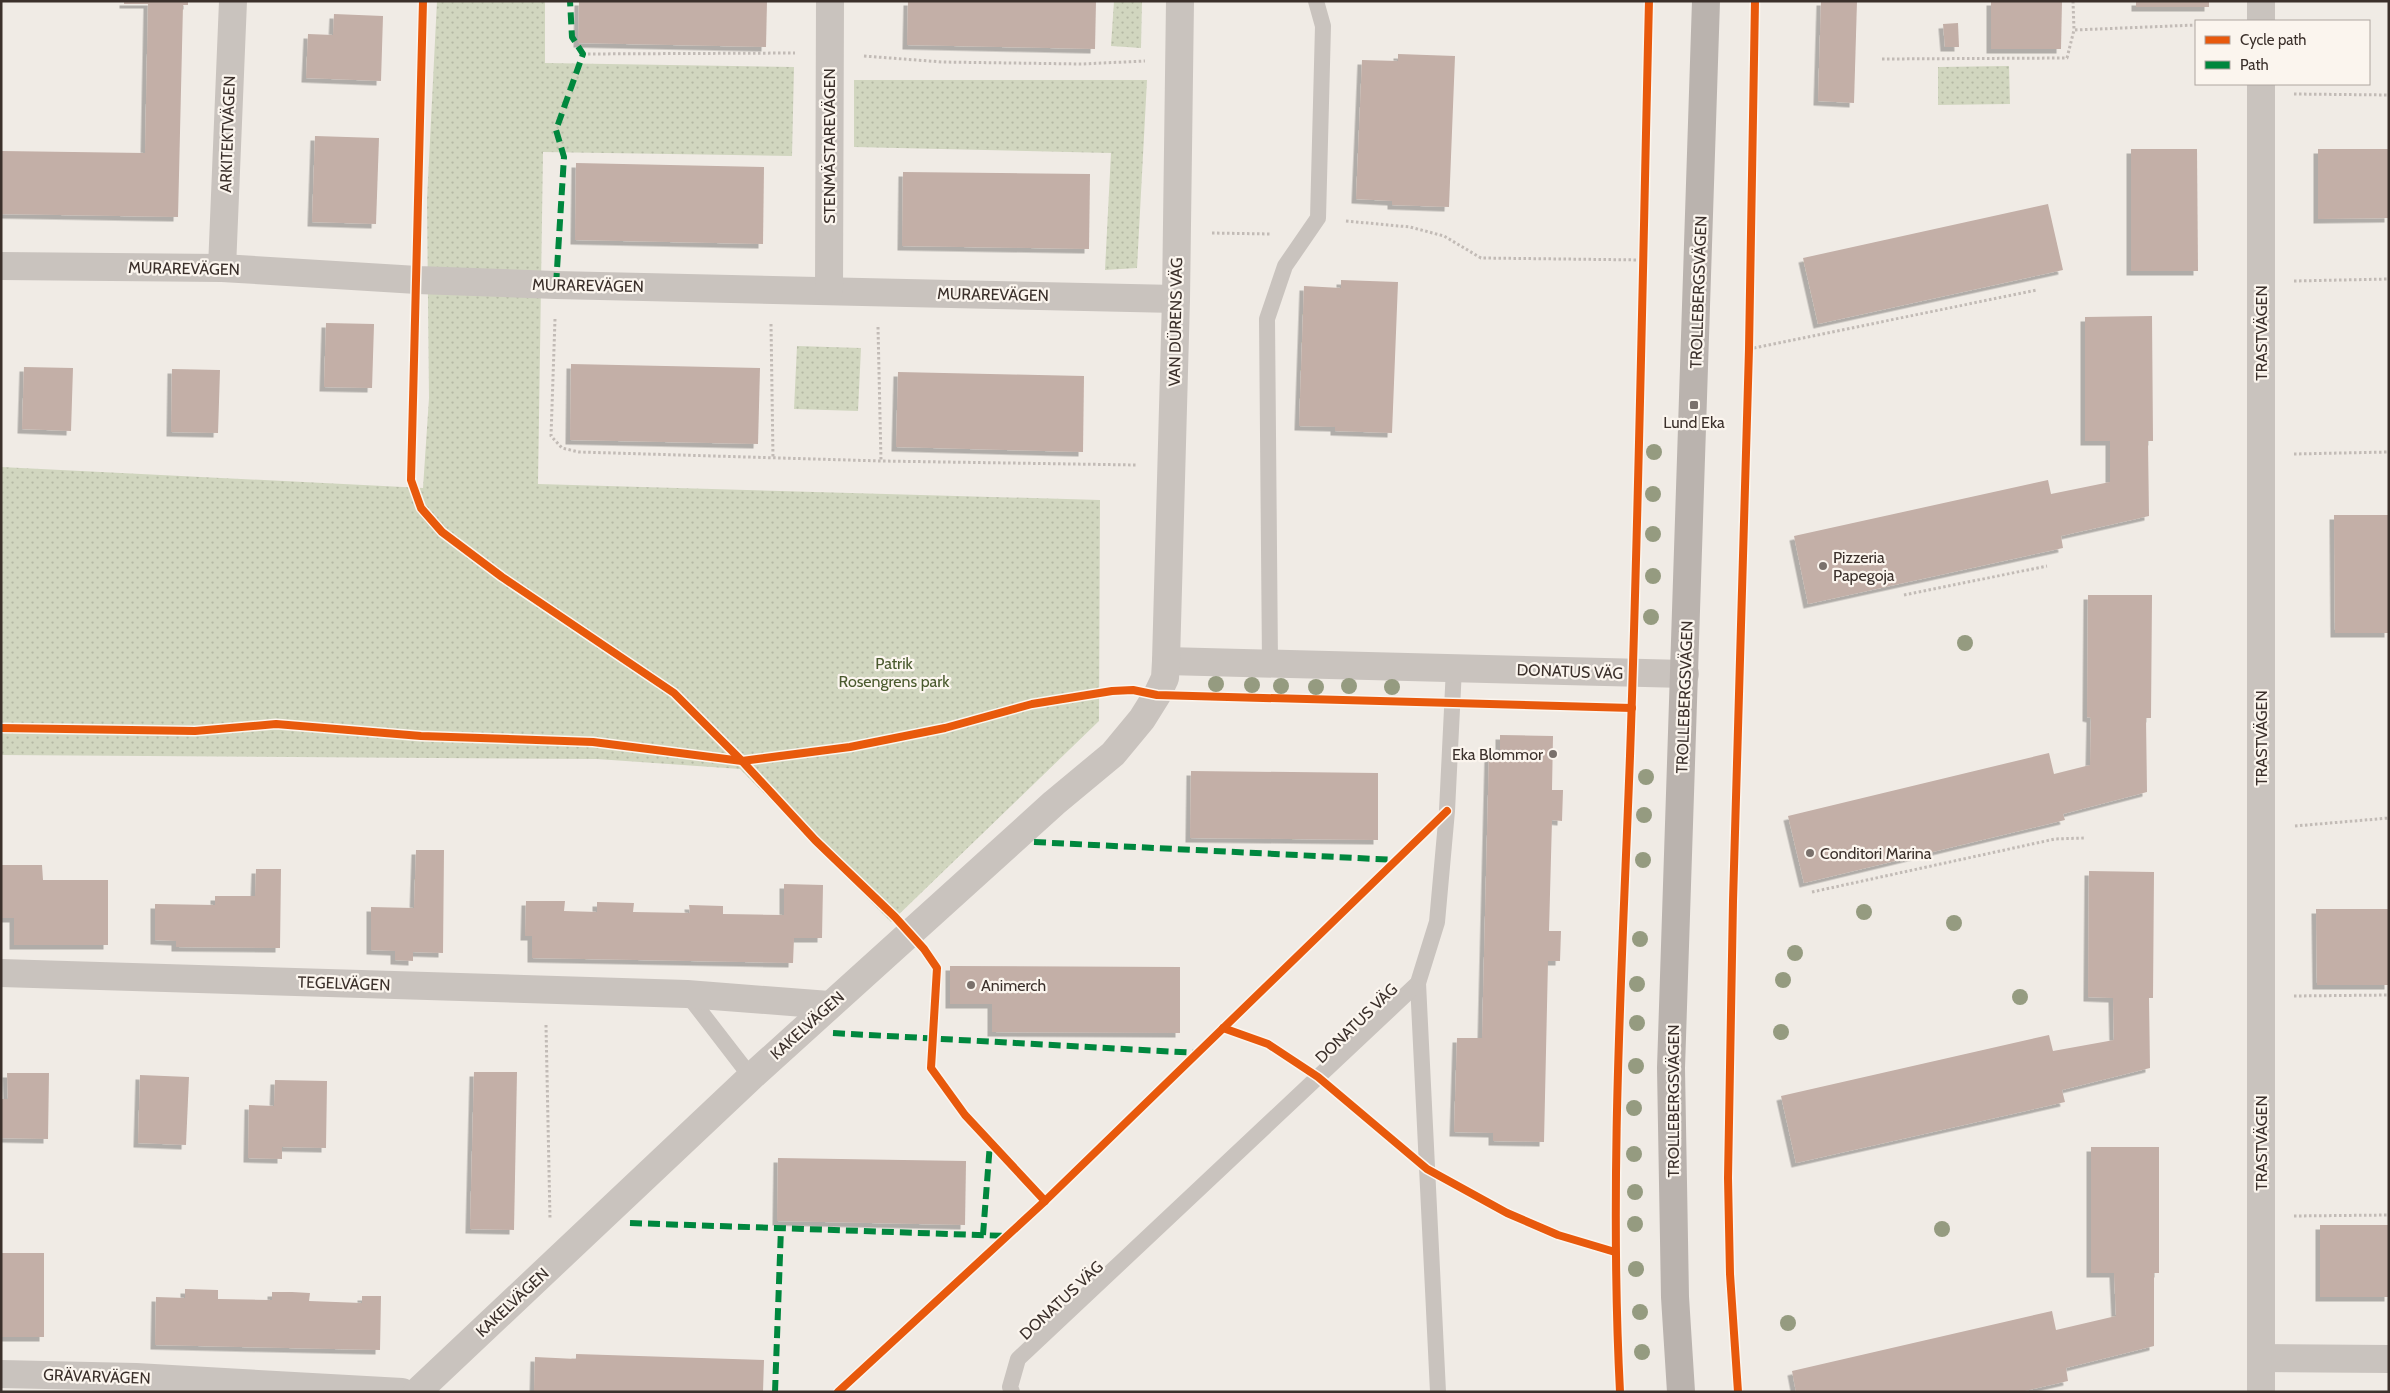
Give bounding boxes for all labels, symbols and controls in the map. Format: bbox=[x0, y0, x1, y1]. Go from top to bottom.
legend bbox=[2195, 20, 2370, 85]
text: Cycle path bbox=[2240, 31, 2306, 49]
text: Path bbox=[2240, 56, 2269, 74]
street label: STENMÄSTAREVÄGEN bbox=[820, 68, 839, 224]
street label: ARKITEKTVÄGEN bbox=[216, 75, 239, 193]
street label: TROLLEBERGSVÄGEN bbox=[1686, 215, 1711, 369]
street label: VAN DÜRENS VÄG bbox=[1165, 257, 1186, 387]
street label: MURAREVÄGEN bbox=[128, 258, 240, 279]
street label: MURAREVÄGEN bbox=[532, 275, 644, 296]
street label: MURAREVÄGEN bbox=[937, 284, 1049, 305]
street label: TRASTVÄGEN bbox=[2252, 285, 2271, 381]
marker: Lund Eka bbox=[1688, 399, 1700, 411]
place label: Lund Eka bbox=[1663, 413, 1725, 432]
place label: Pizzeria Papegoja bbox=[1833, 548, 1895, 585]
marker: Pizzeria Papegoja bbox=[1817, 560, 1829, 572]
street label: TROLLEBERGSVÄGEN bbox=[1672, 620, 1697, 774]
park label: Patrik Rosengrens park bbox=[839, 654, 950, 691]
street label: DONATUS VÄG bbox=[1516, 660, 1624, 683]
street label: TRASTVÄGEN bbox=[2252, 690, 2271, 786]
place label: Eka Blommor bbox=[1452, 745, 1544, 764]
marker: Eka Blommor bbox=[1547, 748, 1559, 760]
place label: Conditori Marina bbox=[1820, 844, 1932, 863]
marker: Conditori Marina bbox=[1804, 847, 1816, 859]
street label: TEGELVÄGEN bbox=[297, 972, 391, 995]
place label: Animerch bbox=[981, 976, 1046, 995]
marker: Animerch bbox=[965, 979, 977, 991]
street label: DONATUS VÄG bbox=[1311, 979, 1401, 1067]
street label: KAKELVÄGEN bbox=[767, 987, 848, 1063]
street label: TROLLEBERGSVÄGEN bbox=[1664, 1024, 1683, 1178]
street label: TRASTVÄGEN bbox=[2252, 1095, 2271, 1191]
street label: DONATUS VÄG bbox=[1016, 1257, 1107, 1344]
street label: KAKELVÄGEN bbox=[472, 1264, 553, 1341]
street label: GRÄVARVÄGEN bbox=[43, 1365, 151, 1388]

